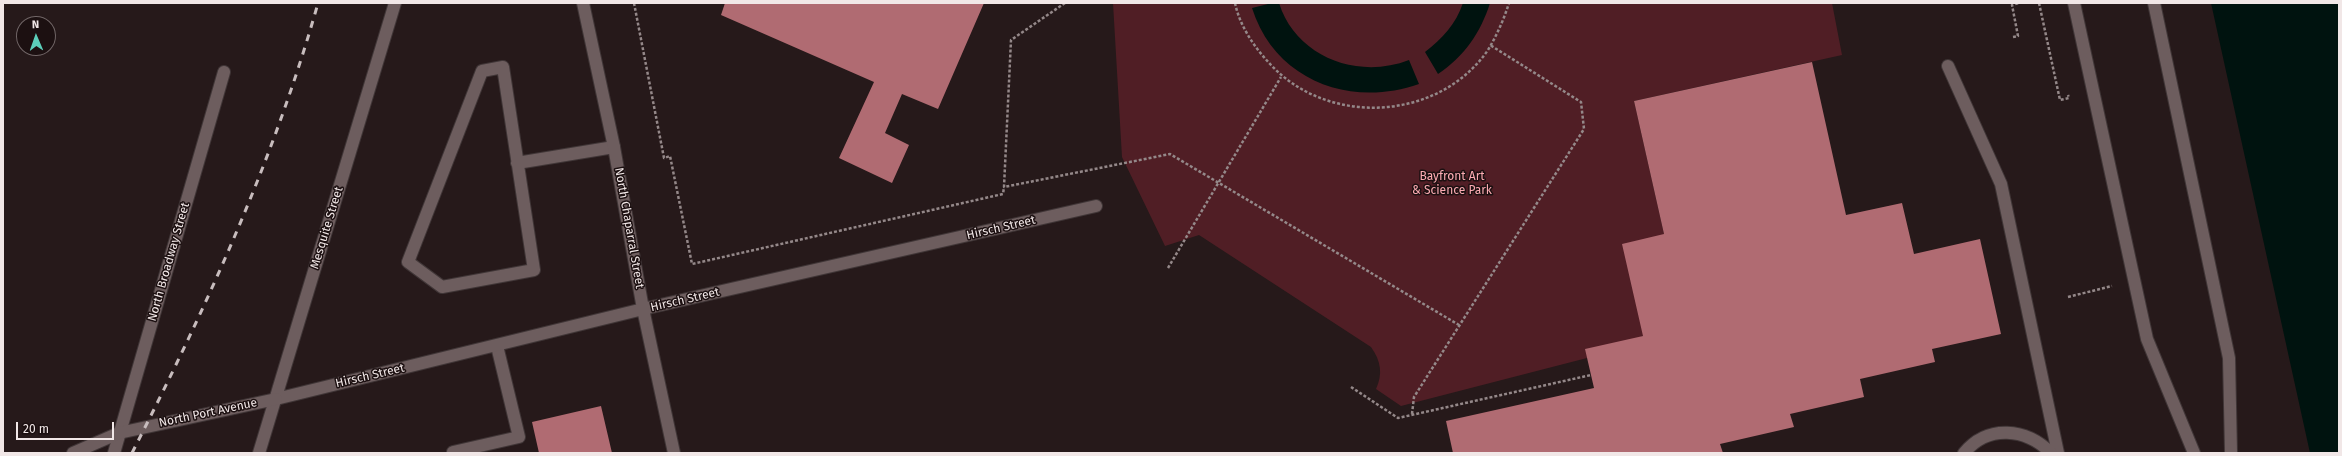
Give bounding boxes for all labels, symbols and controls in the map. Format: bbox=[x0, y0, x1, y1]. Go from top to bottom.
north arrow bbox=[16, 16, 56, 56]
text: N bbox=[32, 18, 39, 31]
street label: North Chaparral Street bbox=[611, 166, 647, 290]
park label: Bayfront Art & Science Park bbox=[1412, 170, 1492, 198]
street label: Mesquite Street bbox=[308, 185, 346, 271]
street label: North Broadway Street bbox=[145, 201, 193, 323]
street label: Hirsch Street bbox=[965, 213, 1037, 243]
street label: Hirsch Street bbox=[649, 285, 721, 315]
street label: Hirsch Street bbox=[334, 361, 406, 391]
street label: North Port Avenue bbox=[158, 396, 258, 430]
scale bar bbox=[18, 414, 116, 440]
text: 20 m bbox=[23, 422, 49, 436]

